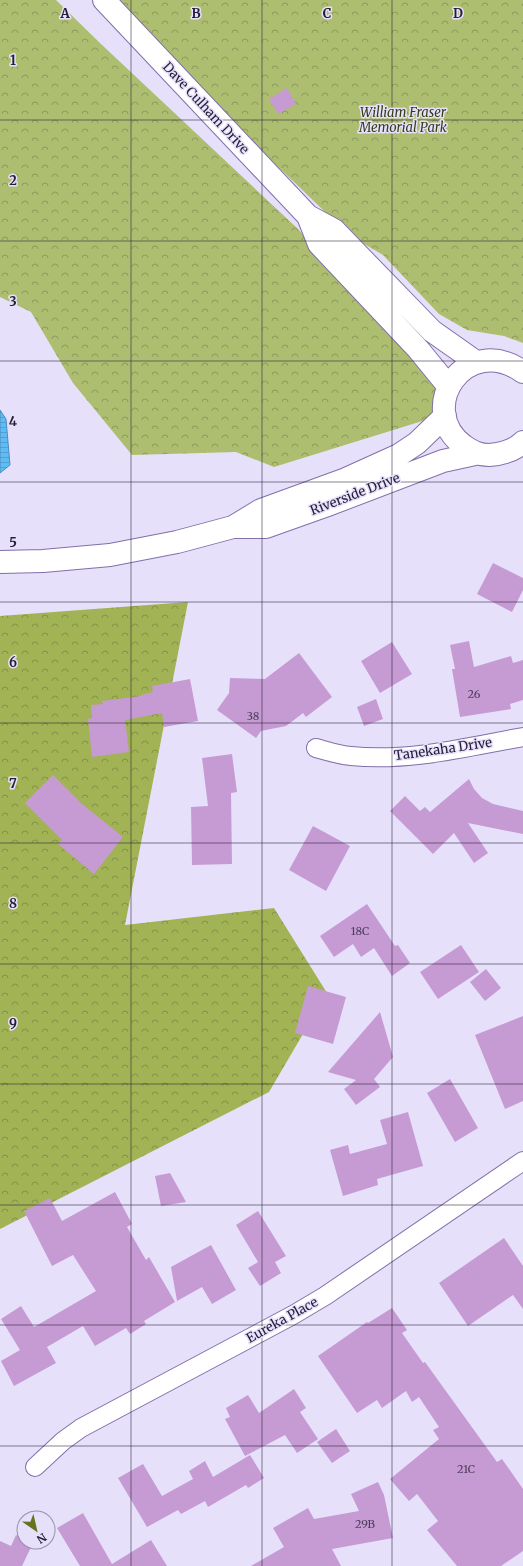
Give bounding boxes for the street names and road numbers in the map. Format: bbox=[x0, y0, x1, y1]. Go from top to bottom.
street label: Dave Culham Drive bbox=[159, 59, 253, 158]
street label: Riverside Drive bbox=[308, 469, 402, 519]
street label: Tanekaha Drive bbox=[393, 734, 493, 764]
street label: Eureka Place bbox=[243, 1293, 321, 1347]

